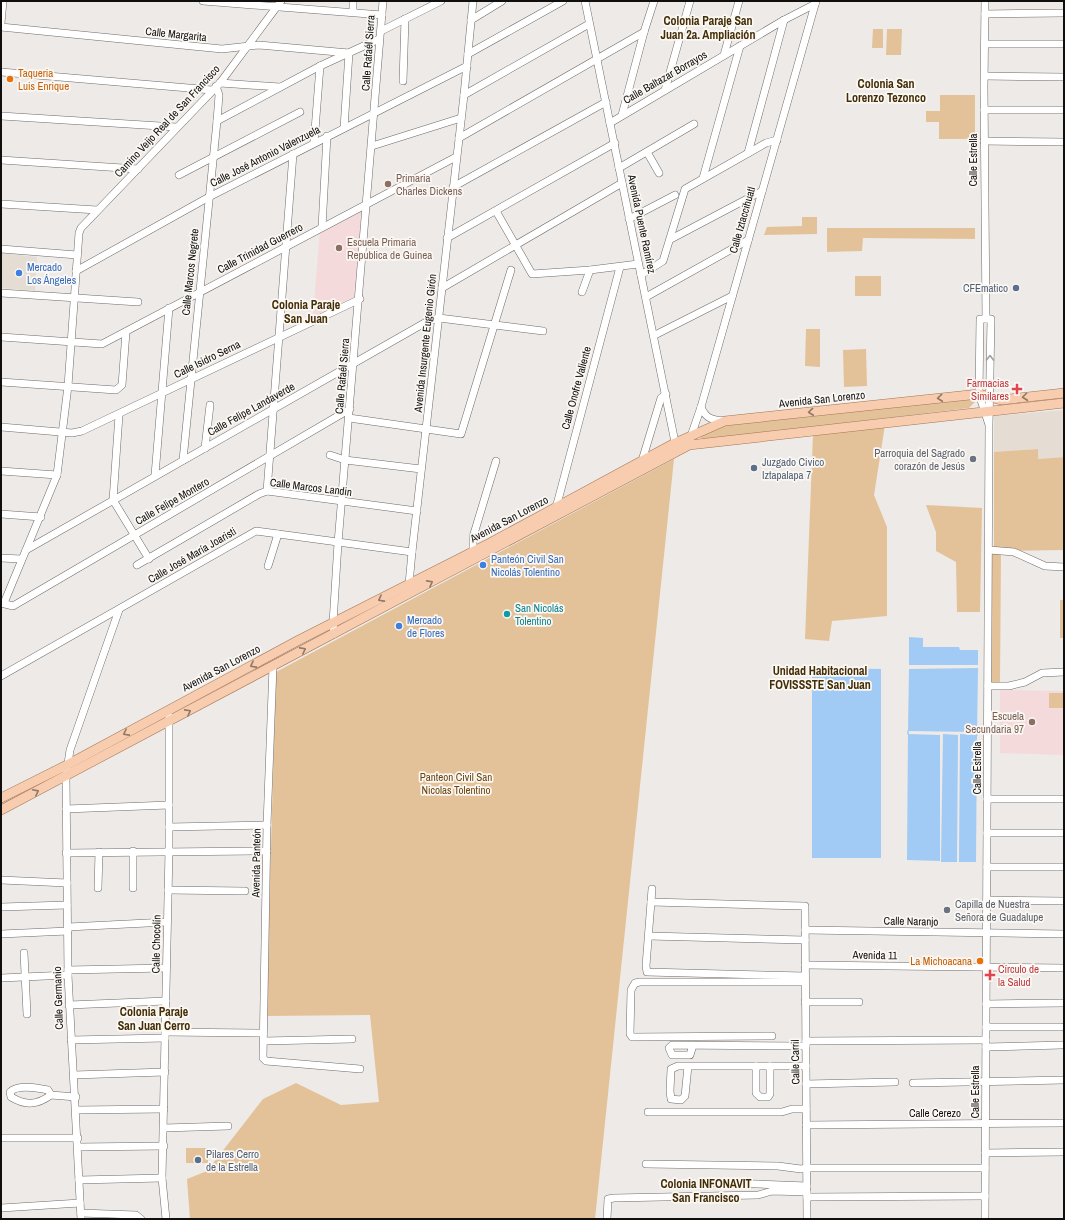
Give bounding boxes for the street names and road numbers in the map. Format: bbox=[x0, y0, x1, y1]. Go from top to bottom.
street label: Calle Rafaél Sierra bbox=[358, 15, 378, 91]
street label: Calle Margarita bbox=[145, 24, 207, 44]
street label: Calle Baltazar Borrayos bbox=[620, 47, 710, 107]
street label: Camino Veijo Real de San Francisco bbox=[111, 62, 223, 180]
street label: Calle José Antonio Valenzuela bbox=[208, 122, 322, 190]
street label: Calle Estrella bbox=[966, 133, 980, 187]
street label: Avenida Puente Ramírez bbox=[624, 172, 659, 275]
street label: Calle Iztaccihuatl bbox=[726, 185, 758, 255]
street label: Calle Trinidad Guerrero bbox=[215, 220, 305, 276]
street label: Calle Marcos Negrete bbox=[178, 228, 202, 316]
street label: Avenida Insurgente Eugenio Girón bbox=[411, 273, 439, 414]
street label: Calle Isidro Serna bbox=[171, 337, 243, 381]
street label: Calle Rafaél Sierra bbox=[332, 337, 352, 415]
street label: Calle Onofre Valiente bbox=[558, 345, 594, 431]
street label: Calle Felipe Landaverde bbox=[205, 379, 297, 439]
street label: Avenida San Lorenzo bbox=[777, 388, 866, 411]
street label: Calle Felipe Montero bbox=[132, 474, 212, 528]
street label: Calle Marcos Landin bbox=[269, 475, 353, 499]
street label: Avenida San Lorenzo bbox=[467, 492, 551, 546]
street label: Calle José María Joaristi bbox=[145, 524, 239, 586]
street label: Avenida San Lorenzo bbox=[179, 641, 263, 695]
street label: Calle Estrella bbox=[970, 741, 984, 795]
street label: Avenida Panteón bbox=[248, 828, 264, 899]
street label: Calle Naranjo bbox=[884, 914, 938, 928]
street label: Calle Chocolín bbox=[148, 915, 164, 973]
street label: Avenida 11 bbox=[851, 948, 898, 962]
street label: Calle Germanio bbox=[50, 966, 66, 1030]
street label: Calle Carril bbox=[788, 1039, 802, 1085]
street label: Calle Estrella bbox=[968, 1065, 982, 1119]
street label: Calle Cerezo bbox=[909, 1106, 961, 1120]

